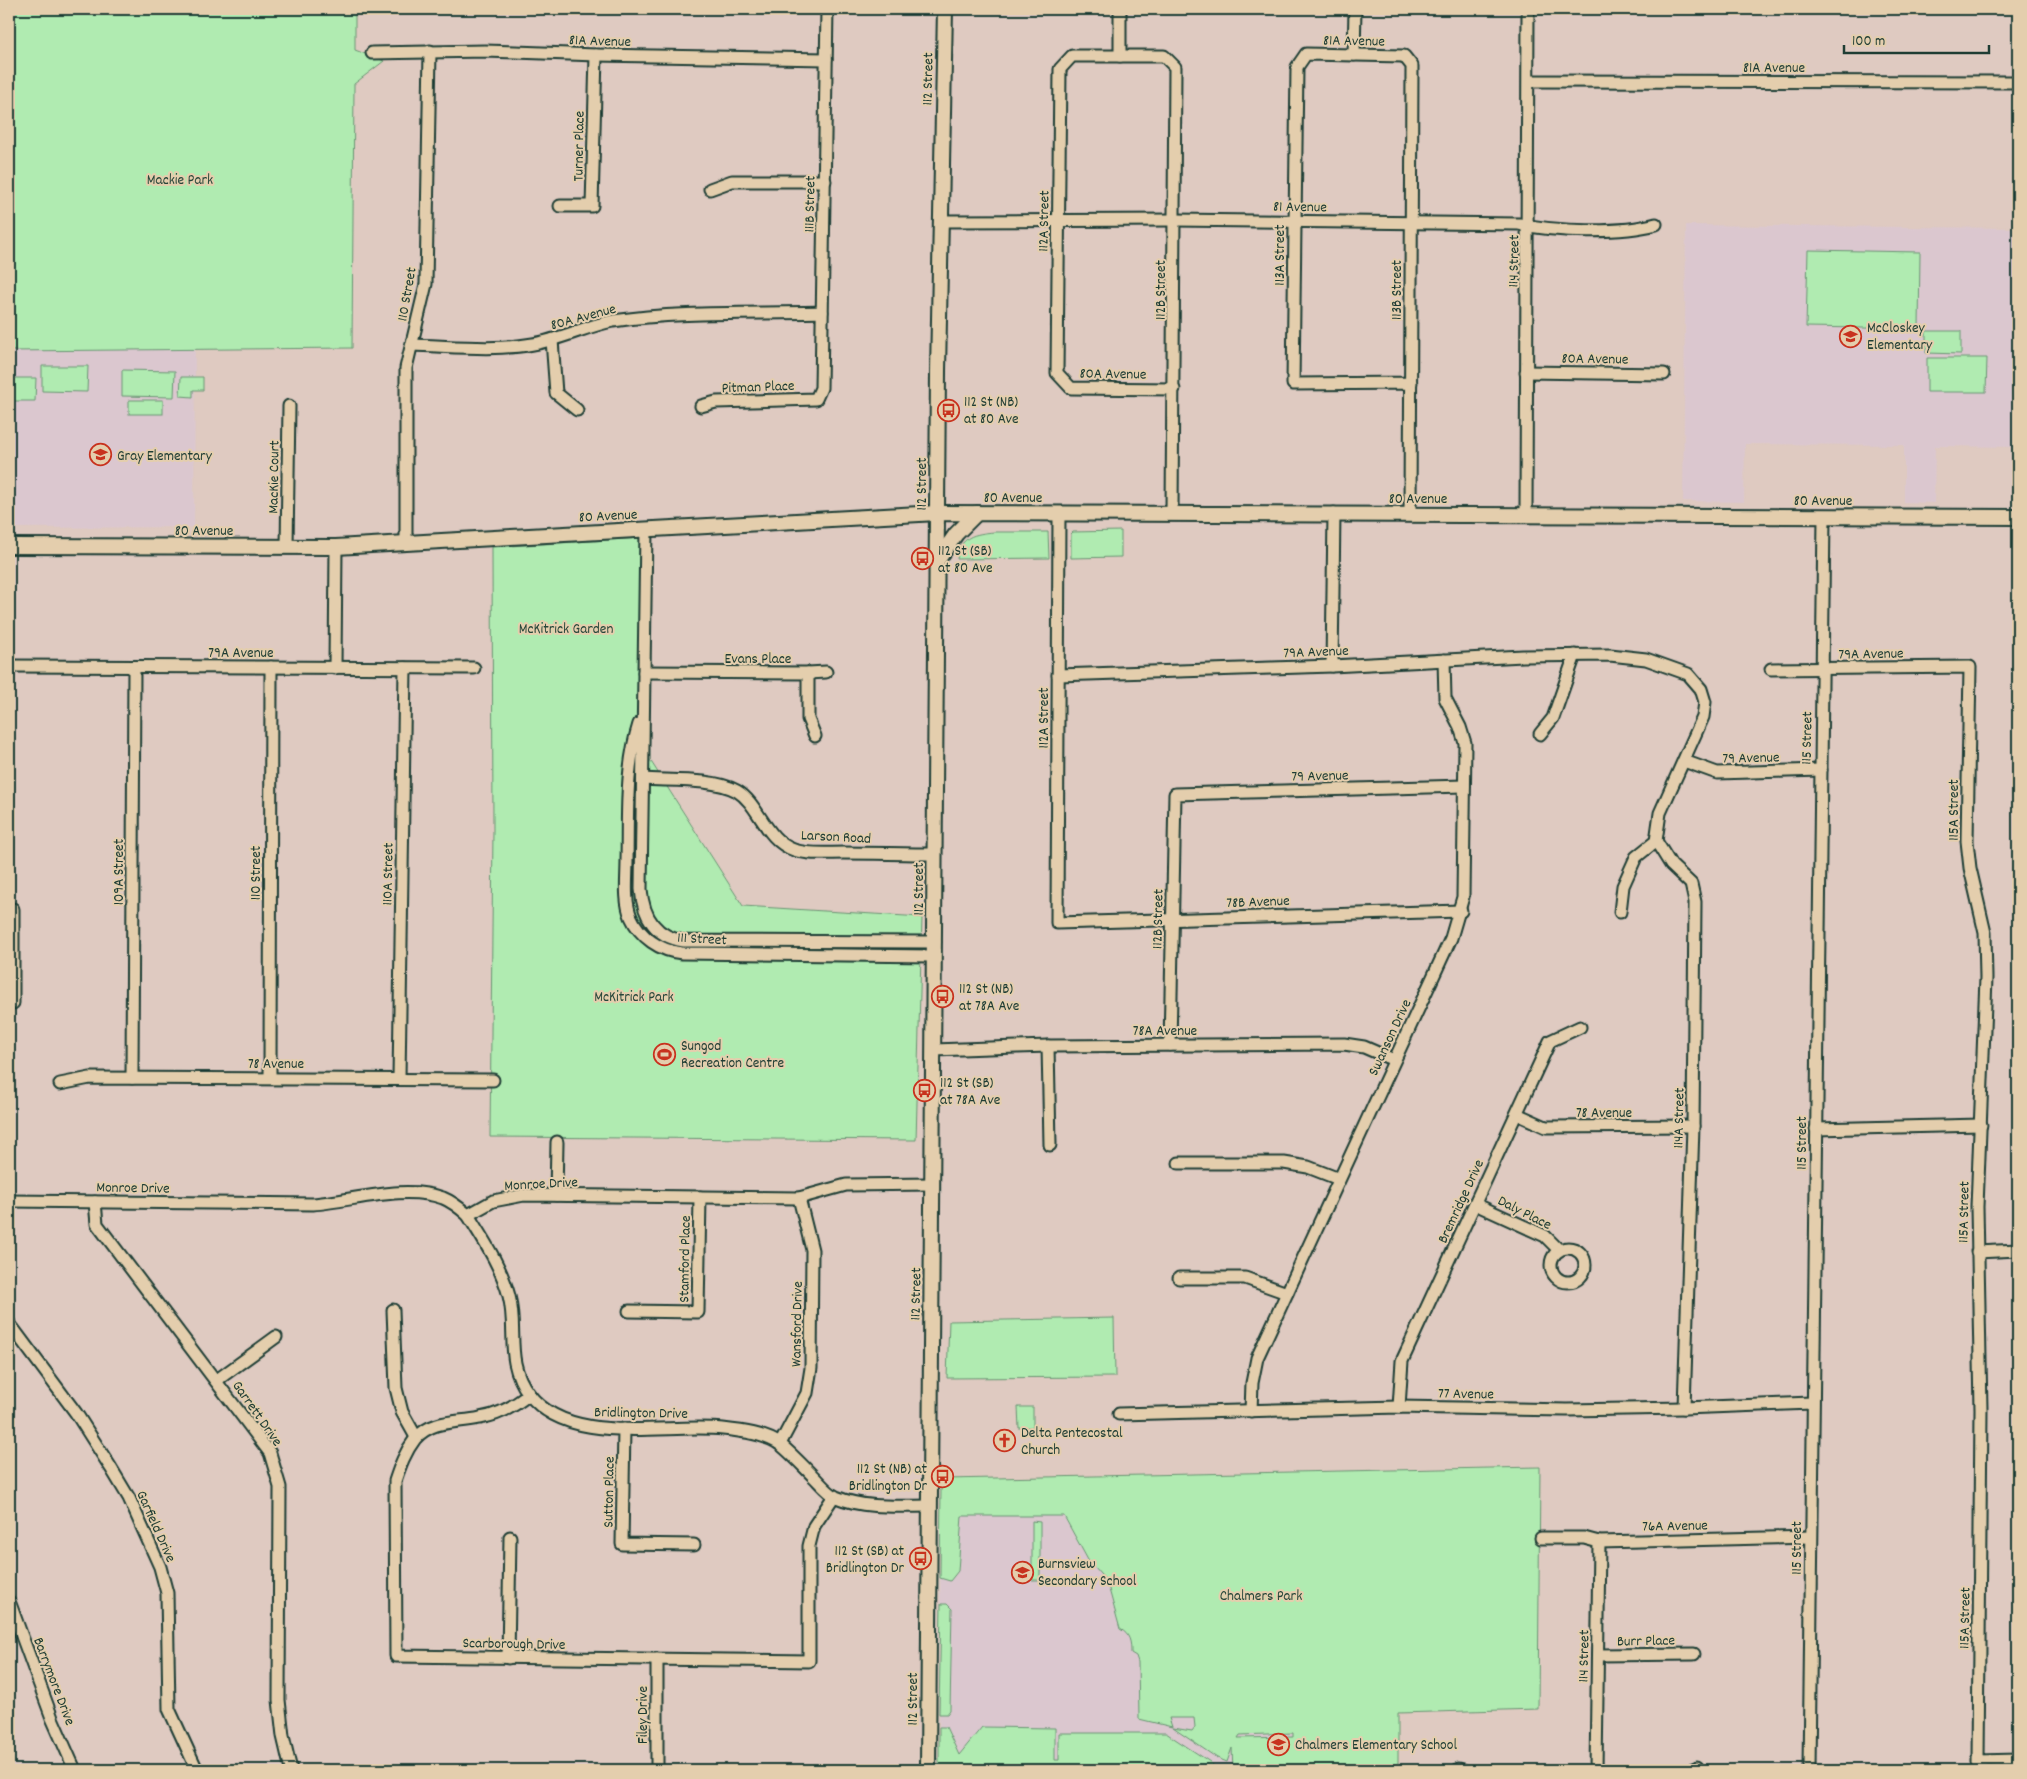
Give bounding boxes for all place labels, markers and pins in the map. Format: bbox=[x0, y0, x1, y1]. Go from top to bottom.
place label: McCloskey Elementary bbox=[1867, 318, 1933, 357]
school or university icon: McCloskey Elementary bbox=[1839, 324, 1863, 348]
place label: 112 St (NB) at 80 Ave bbox=[964, 392, 1019, 431]
bus stop icon: 112 St (NB) at 80 Ave bbox=[936, 398, 960, 422]
school or university icon: Gray Elementary bbox=[89, 443, 113, 467]
place label: Gray Elementary bbox=[117, 446, 213, 468]
place label: 112 St (SB) at 80 Ave bbox=[938, 541, 993, 580]
bus stop icon: 112 St (SB) at 80 Ave bbox=[910, 547, 934, 571]
place label: 112 St (NB) at 78A Ave bbox=[959, 979, 1020, 1018]
bus stop icon: 112 St (NB) at 78A Ave bbox=[931, 985, 955, 1009]
place label: Sungod Recreation Centre bbox=[681, 1036, 784, 1075]
sports icon: Sungod Recreation Centre bbox=[653, 1042, 677, 1066]
place label: 112 St (SB) at 78A Ave bbox=[940, 1073, 1001, 1112]
bus stop icon: 112 St (SB) at 78A Ave bbox=[912, 1079, 936, 1103]
place label: Delta Pentecostal Church bbox=[1021, 1423, 1123, 1462]
church icon: Delta Pentecostal Church bbox=[993, 1429, 1017, 1453]
place label: 112 St (NB) at Bridlington Dr bbox=[849, 1459, 927, 1498]
bus stop icon: 112 St (NB) at Bridlington Dr bbox=[931, 1465, 955, 1489]
place label: 112 St (SB) at Bridlington Dr bbox=[826, 1541, 904, 1580]
bus stop icon: 112 St (SB) at Bridlington Dr bbox=[908, 1547, 932, 1571]
place label: Burnsview Secondary School bbox=[1038, 1554, 1137, 1593]
school or university icon: Burnsview Secondary School bbox=[1010, 1560, 1034, 1584]
school or university icon: Chalmers Elementary School bbox=[1267, 1732, 1291, 1756]
place label: Chalmers Elementary School bbox=[1295, 1735, 1457, 1757]

